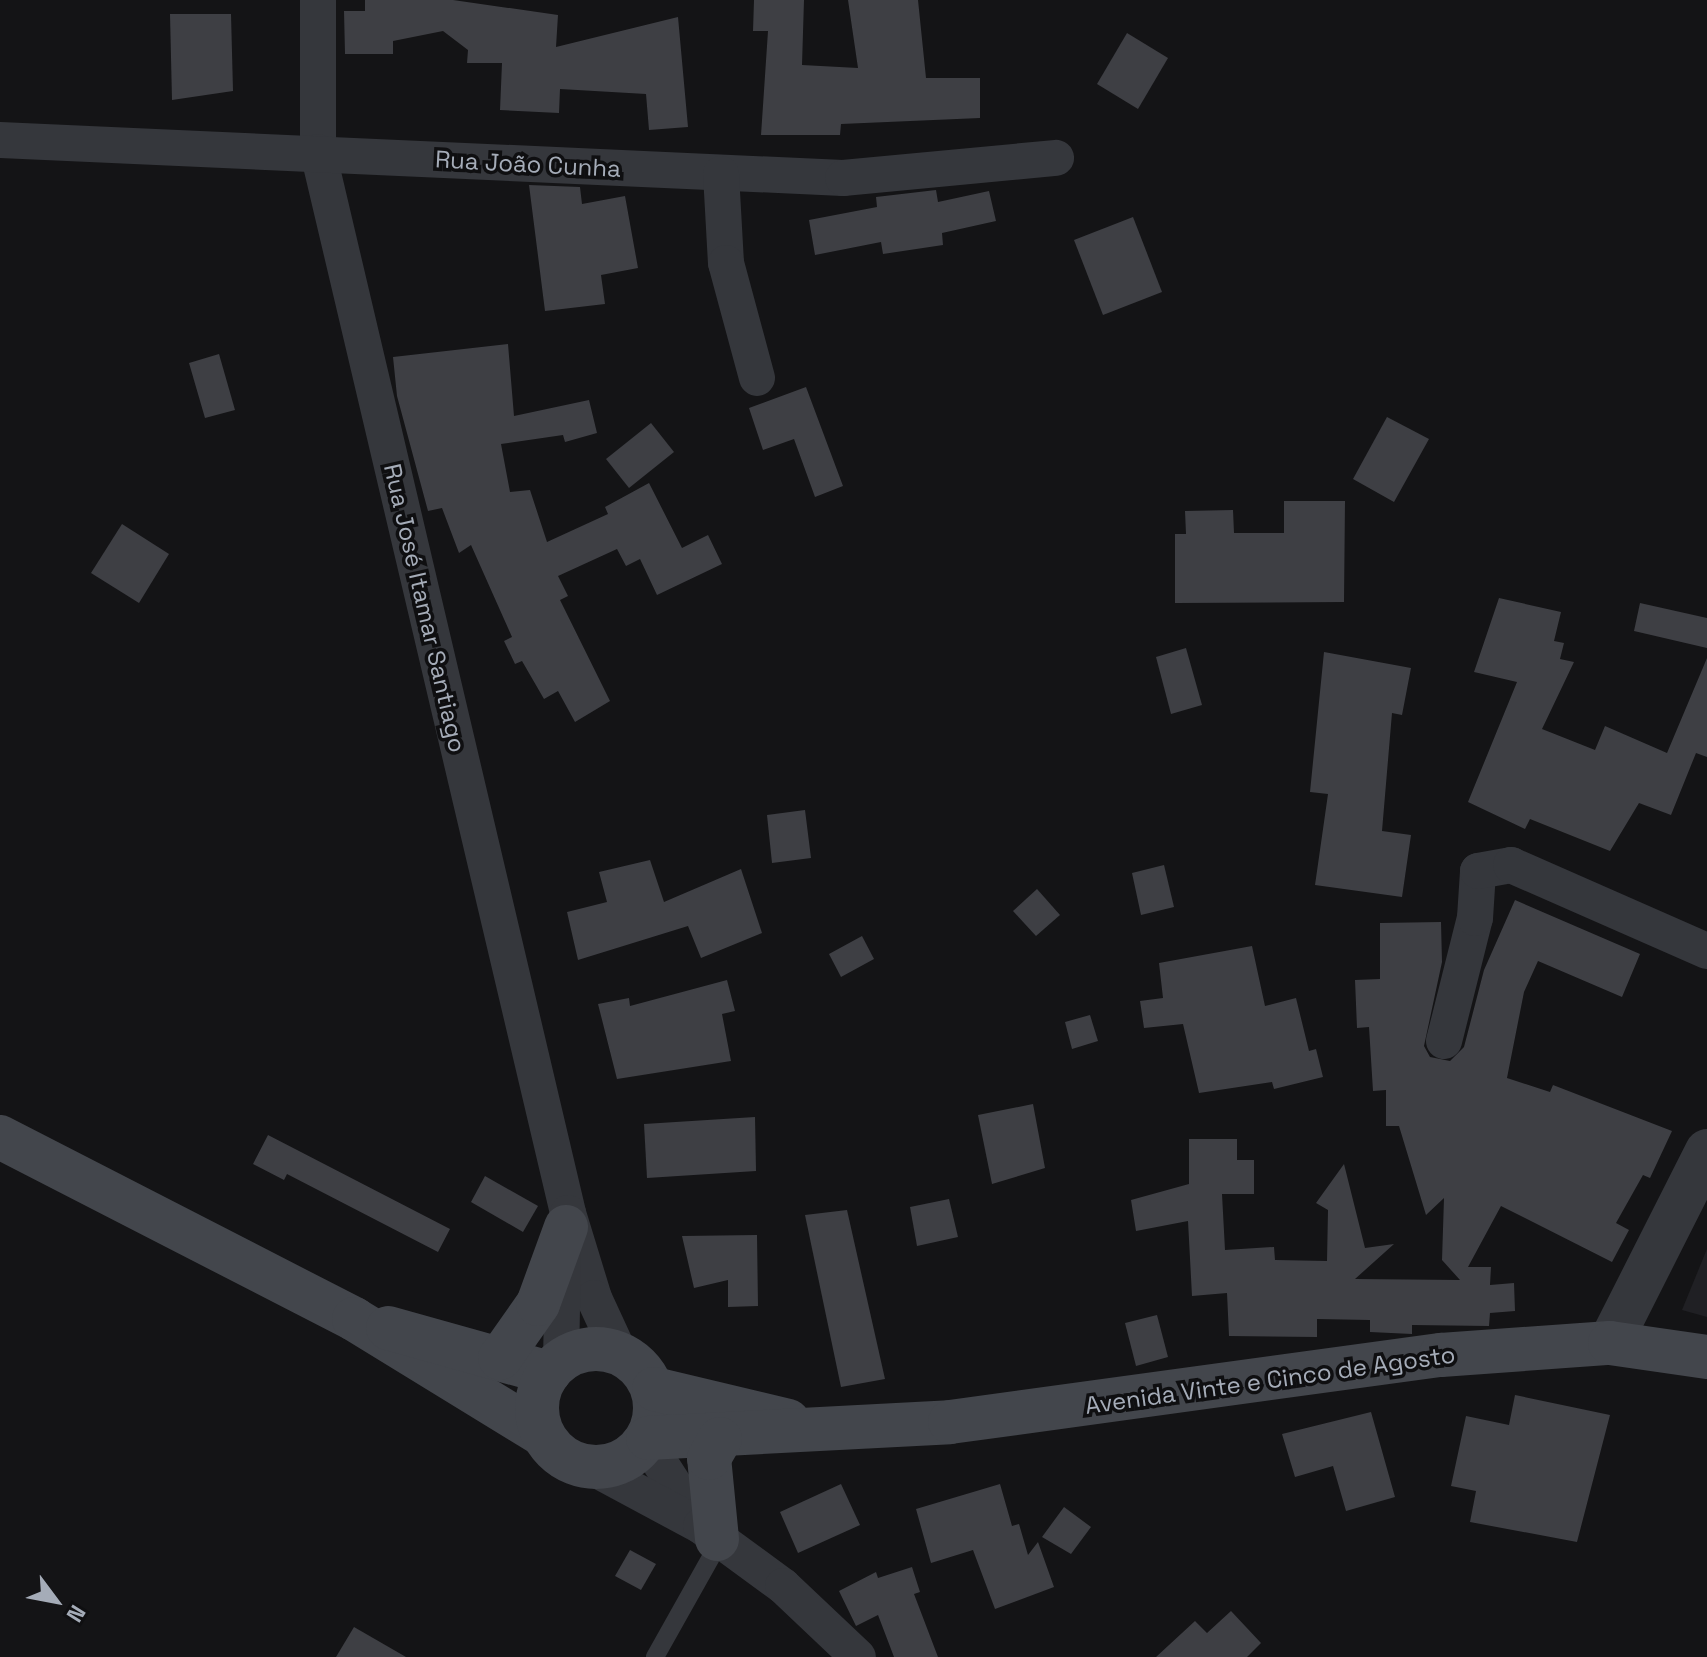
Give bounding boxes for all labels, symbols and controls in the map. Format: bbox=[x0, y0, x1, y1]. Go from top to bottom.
street label: Rua João Cunha bbox=[434, 145, 622, 183]
street label: Rua José Itamar Santiago bbox=[378, 461, 472, 755]
street label: Avenida Vinte e Cinco de Agosto bbox=[1083, 1340, 1457, 1420]
north arrow bbox=[16, 1561, 96, 1641]
text: N bbox=[61, 1600, 92, 1627]

